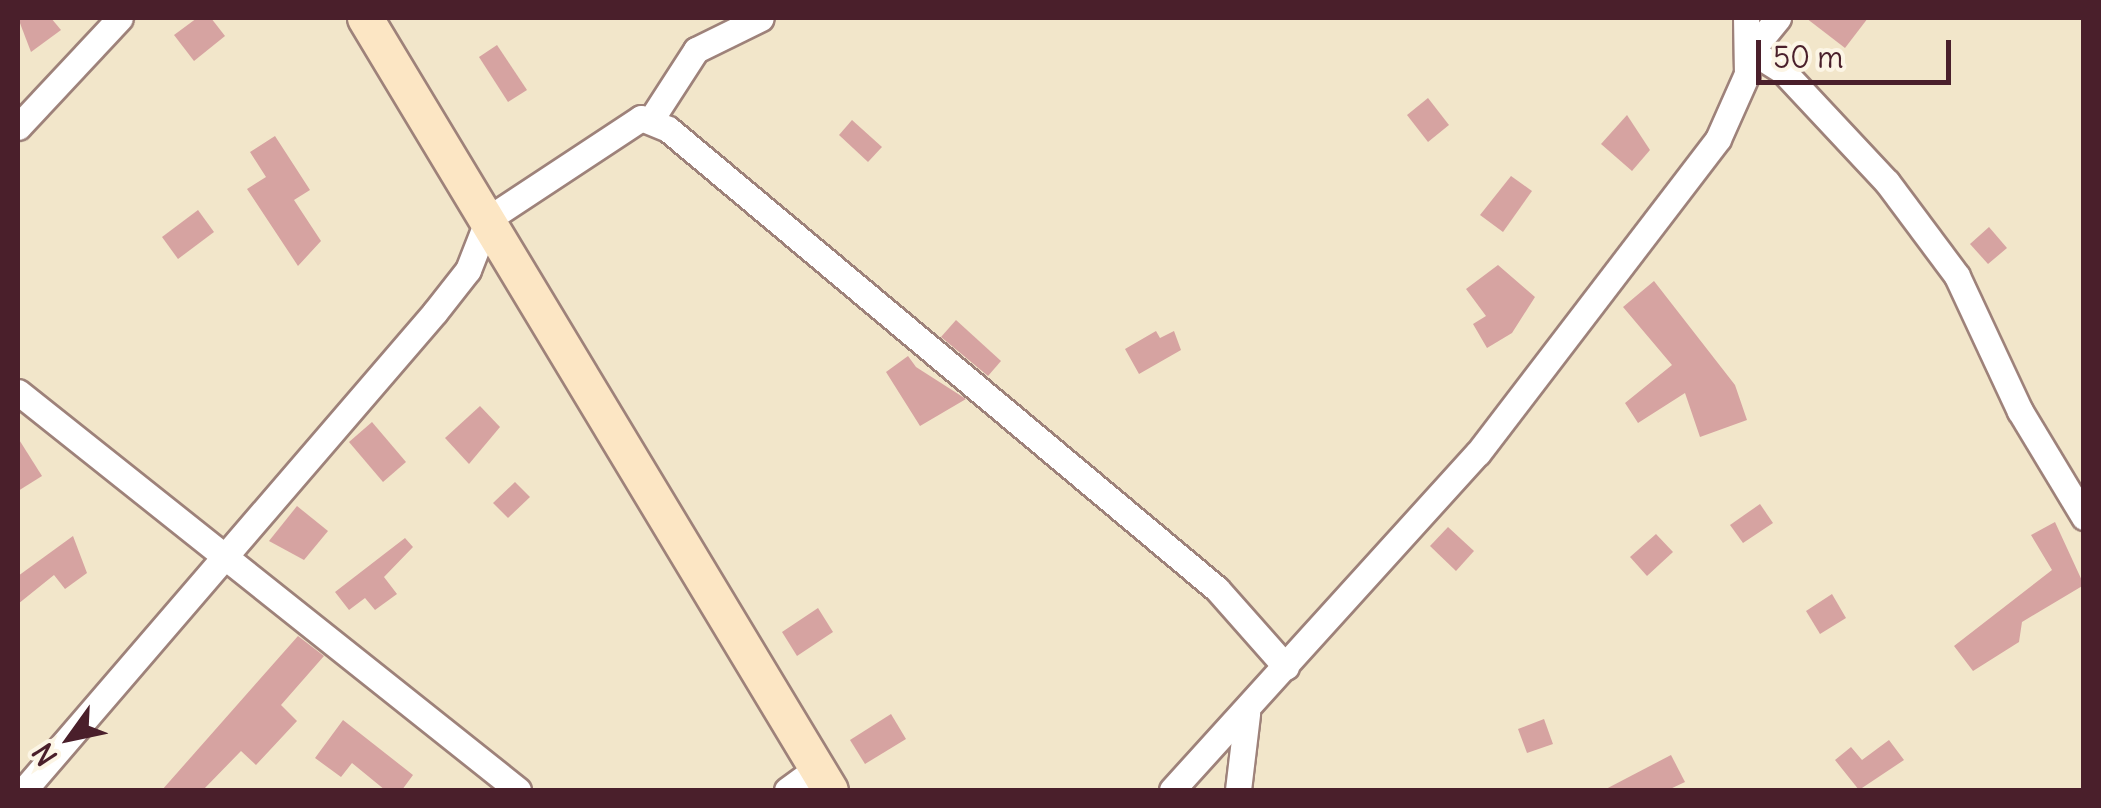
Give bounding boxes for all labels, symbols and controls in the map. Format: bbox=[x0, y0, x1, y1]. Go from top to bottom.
scale bar bbox=[1761, 20, 1956, 82]
text: 50 m bbox=[1773, 38, 1843, 76]
north arrow bbox=[20, 688, 120, 788]
text: N bbox=[24, 736, 65, 772]

